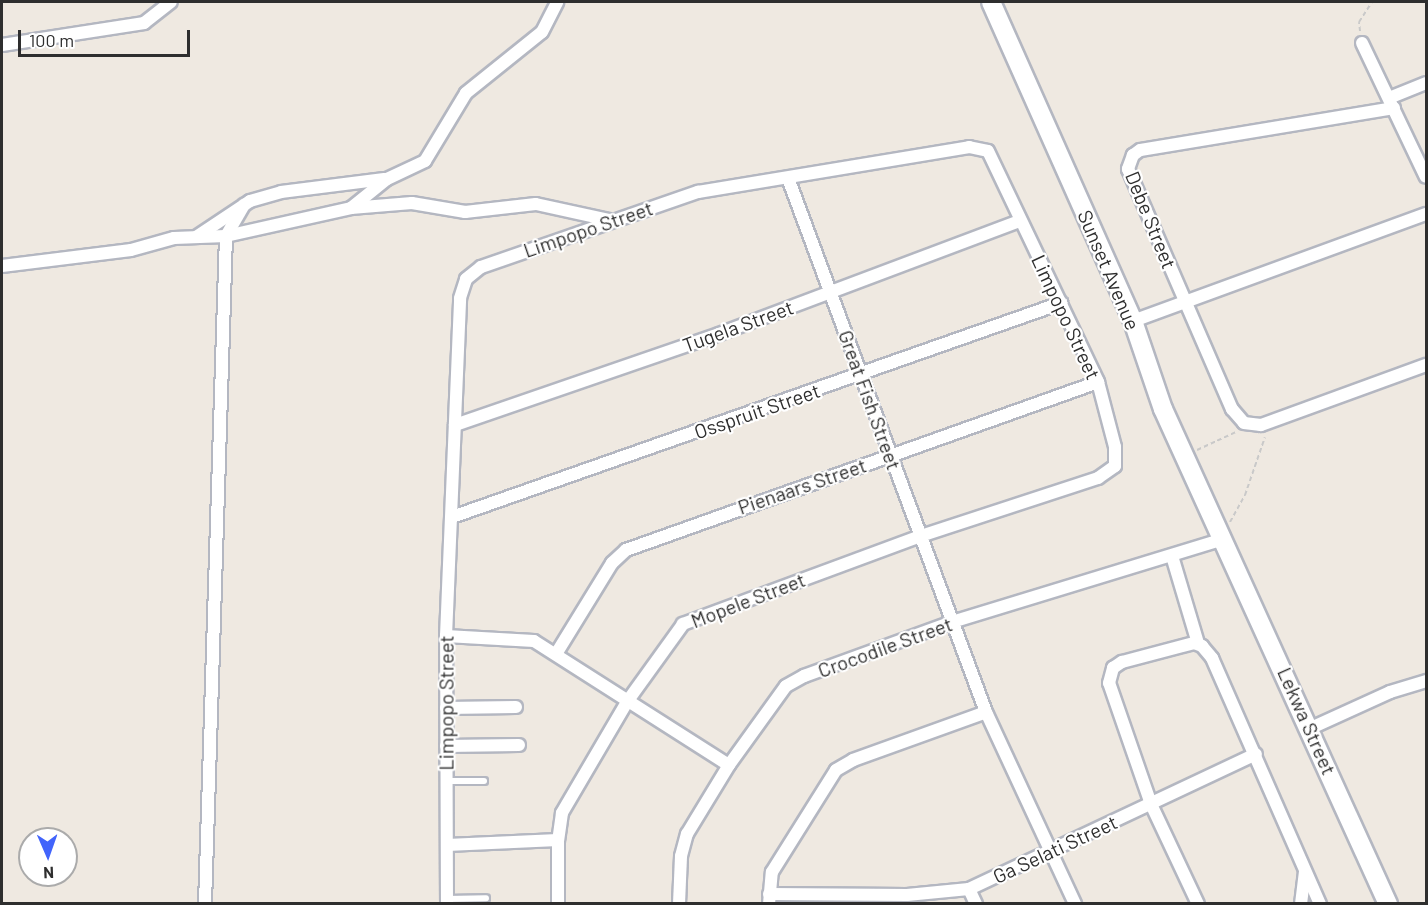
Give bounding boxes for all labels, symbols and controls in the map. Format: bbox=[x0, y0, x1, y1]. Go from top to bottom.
scale bar bbox=[21, 18, 194, 56]
text: 100 m bbox=[29, 29, 74, 51]
street label: Debe Street bbox=[1121, 168, 1181, 272]
street label: Limpopo Street bbox=[520, 196, 656, 262]
street label: Sunset Avenue bbox=[1073, 206, 1145, 334]
street label: Limpopo Street bbox=[1027, 251, 1105, 383]
street label: Tugela Street bbox=[679, 295, 797, 357]
street label: Great Fish Street bbox=[834, 327, 906, 473]
street label: Osspruit Street bbox=[691, 378, 823, 444]
street label: Pienaars Street bbox=[735, 453, 869, 519]
street label: Mopele Street bbox=[687, 567, 809, 633]
street label: Crocodile Street bbox=[814, 612, 956, 682]
street label: Limpopo Street bbox=[434, 635, 458, 771]
street label: Lekwa Street bbox=[1273, 664, 1341, 778]
street label: Ga Selati Street bbox=[989, 810, 1121, 888]
north arrow bbox=[18, 827, 78, 887]
text: N bbox=[43, 864, 54, 883]

